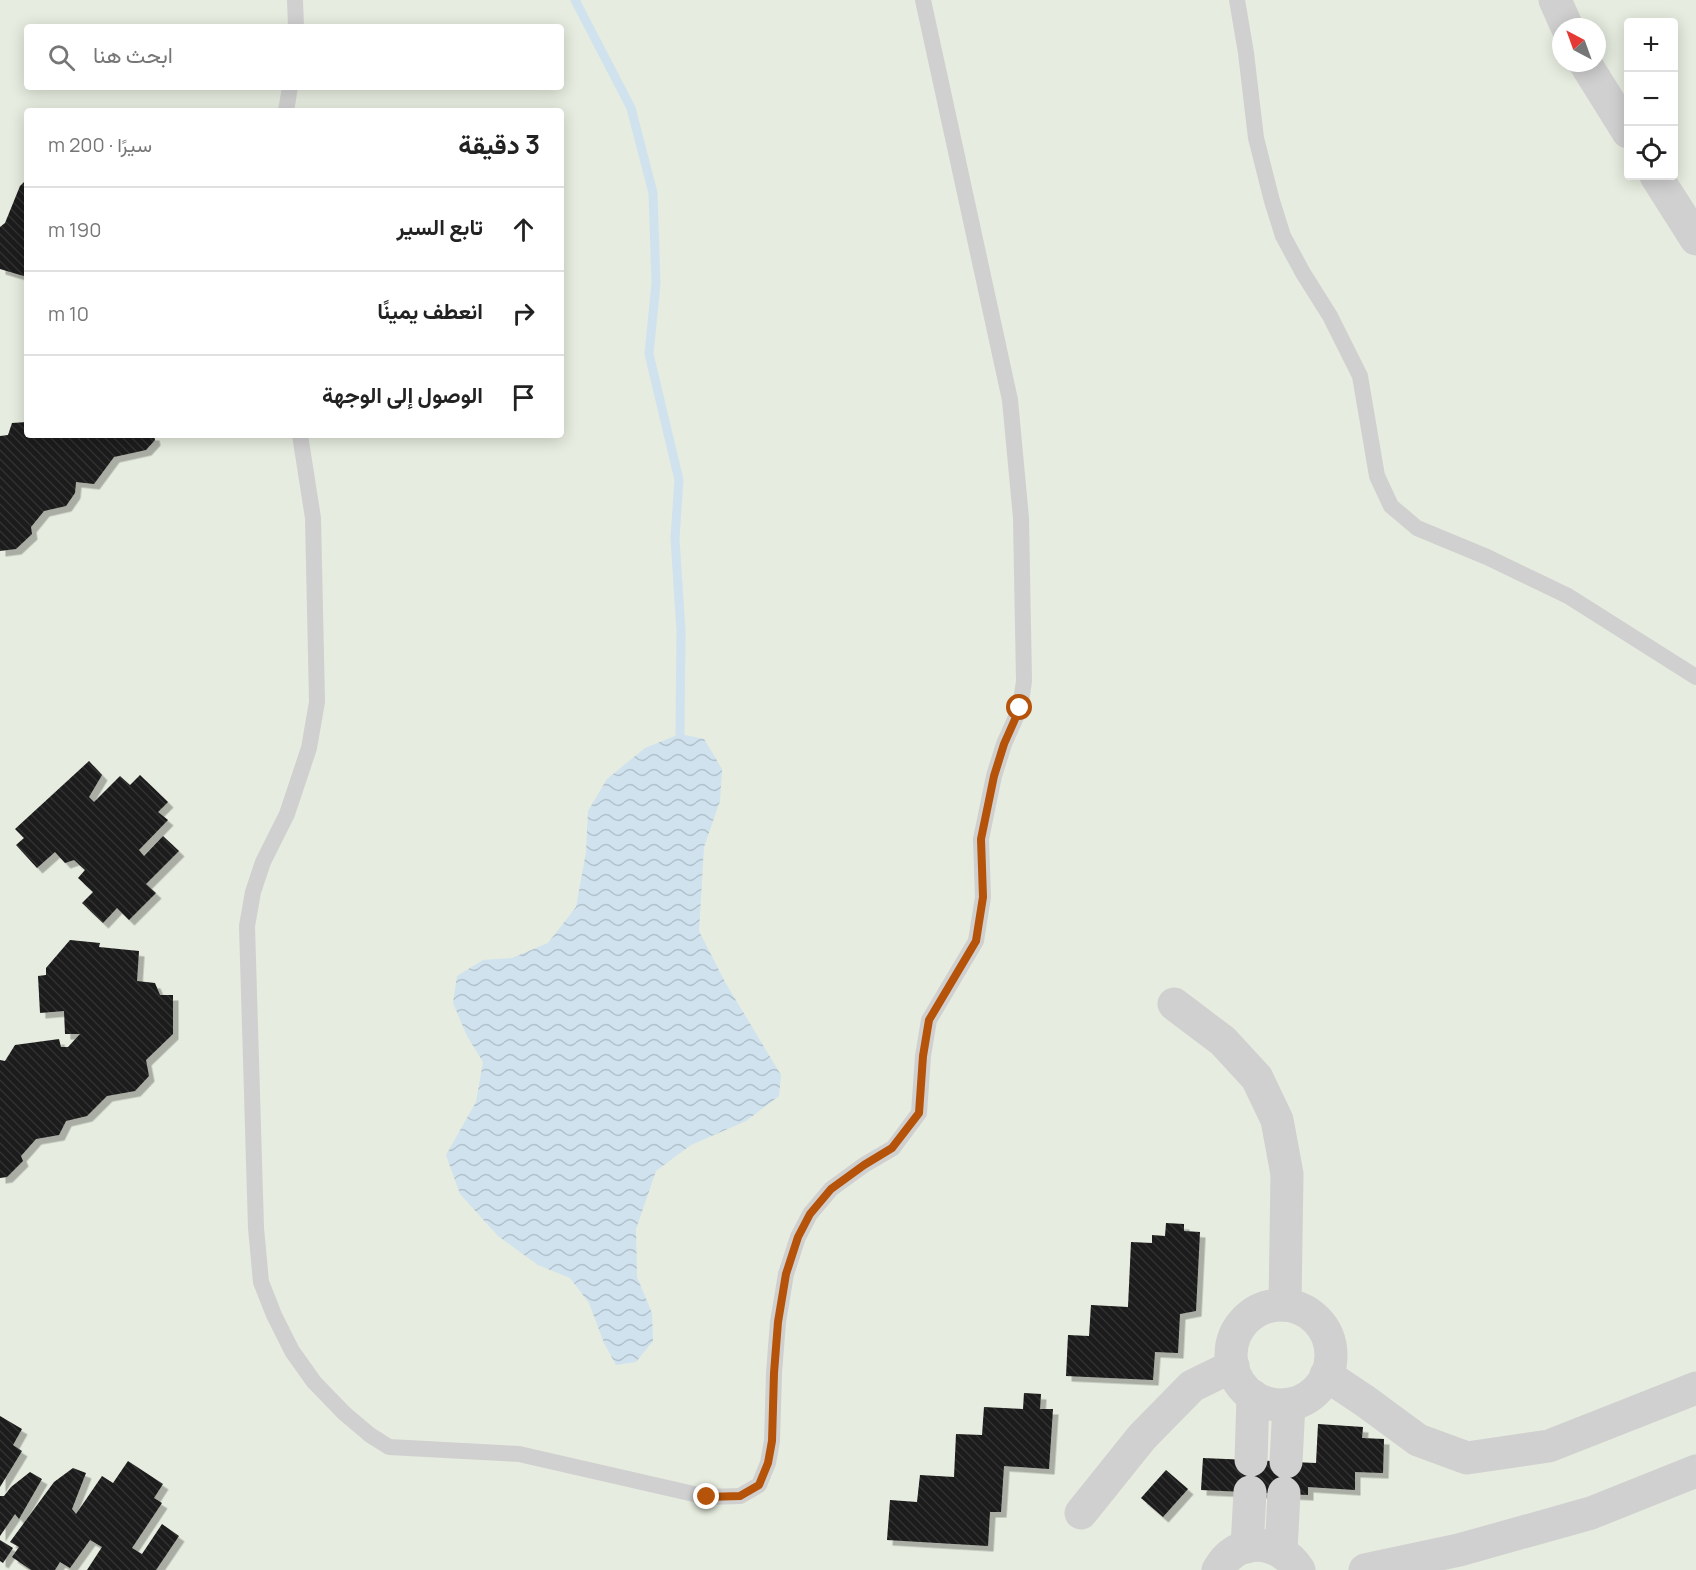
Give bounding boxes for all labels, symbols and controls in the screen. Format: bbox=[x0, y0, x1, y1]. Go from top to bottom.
north arrow bbox=[1552, 18, 1606, 72]
map controls bbox=[1624, 18, 1678, 180]
button: + bbox=[1624, 18, 1678, 72]
search box bbox=[24, 24, 564, 90]
text: ابحث هنا bbox=[93, 40, 173, 70]
icon: search bbox=[45, 41, 78, 74]
button: − bbox=[1624, 72, 1678, 126]
text: 3 دقيقة bbox=[458, 126, 540, 162]
button: locate bbox=[1624, 126, 1678, 180]
text: سيرًا · 200 m bbox=[48, 131, 152, 158]
text: تابع السير bbox=[397, 212, 483, 242]
icon: ahead bbox=[507, 213, 540, 246]
text: 190 m bbox=[48, 216, 101, 243]
text: انعطف يمينًا bbox=[377, 296, 483, 326]
icon: right bbox=[507, 297, 540, 330]
text: 10 m bbox=[48, 300, 89, 327]
text: الوصول إلى الوجهة bbox=[322, 380, 483, 410]
icon: arrive bbox=[507, 381, 540, 414]
route start bbox=[1006, 694, 1032, 720]
route end bbox=[693, 1483, 719, 1509]

